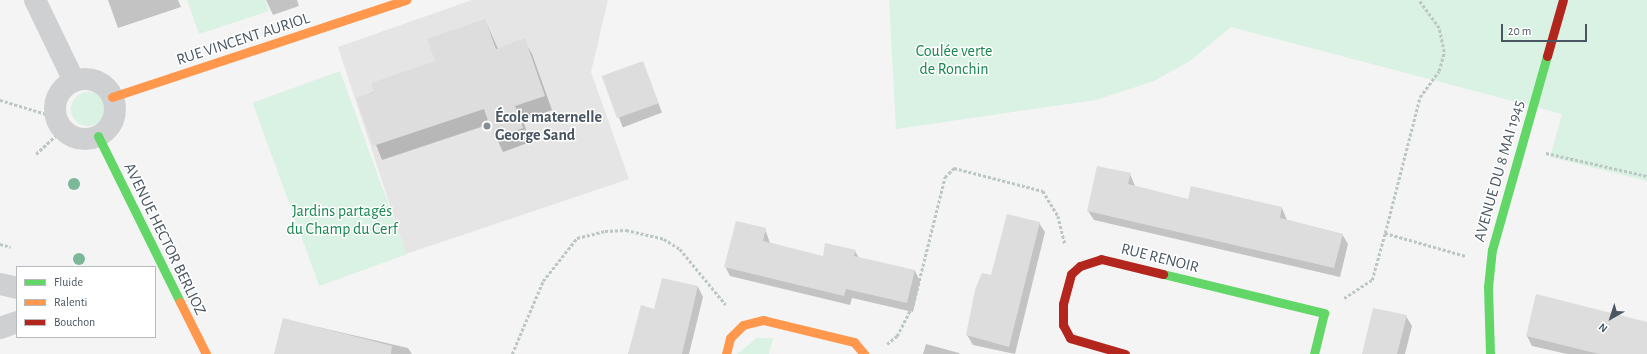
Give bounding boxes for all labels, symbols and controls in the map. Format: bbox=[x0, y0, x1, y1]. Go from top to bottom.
street label: RUE VINCENT AURIOL bbox=[174, 8, 312, 70]
scale bar bbox=[1503, 16, 1589, 42]
text: 20 m bbox=[1508, 25, 1531, 37]
park label: Coulée verte de Ronchin bbox=[916, 41, 992, 79]
street label: AVENUE DU 8 MAI 1945 bbox=[1470, 98, 1528, 244]
place label: École maternelle George Sand bbox=[495, 107, 602, 145]
marker: École maternelle George Sand bbox=[482, 121, 492, 131]
street label: AVENUE HECTOR BERLIOZ bbox=[120, 160, 210, 318]
park label: Jardins partagés du Champ du Cerf bbox=[286, 201, 398, 239]
street label: RUE RENOIR bbox=[1119, 239, 1201, 277]
legend bbox=[16, 266, 156, 338]
text: Fluide bbox=[54, 276, 83, 288]
text: Ralenti bbox=[54, 296, 87, 308]
north arrow bbox=[1591, 298, 1631, 338]
text: Bouchon bbox=[54, 316, 95, 328]
text: N bbox=[1597, 321, 1610, 334]

